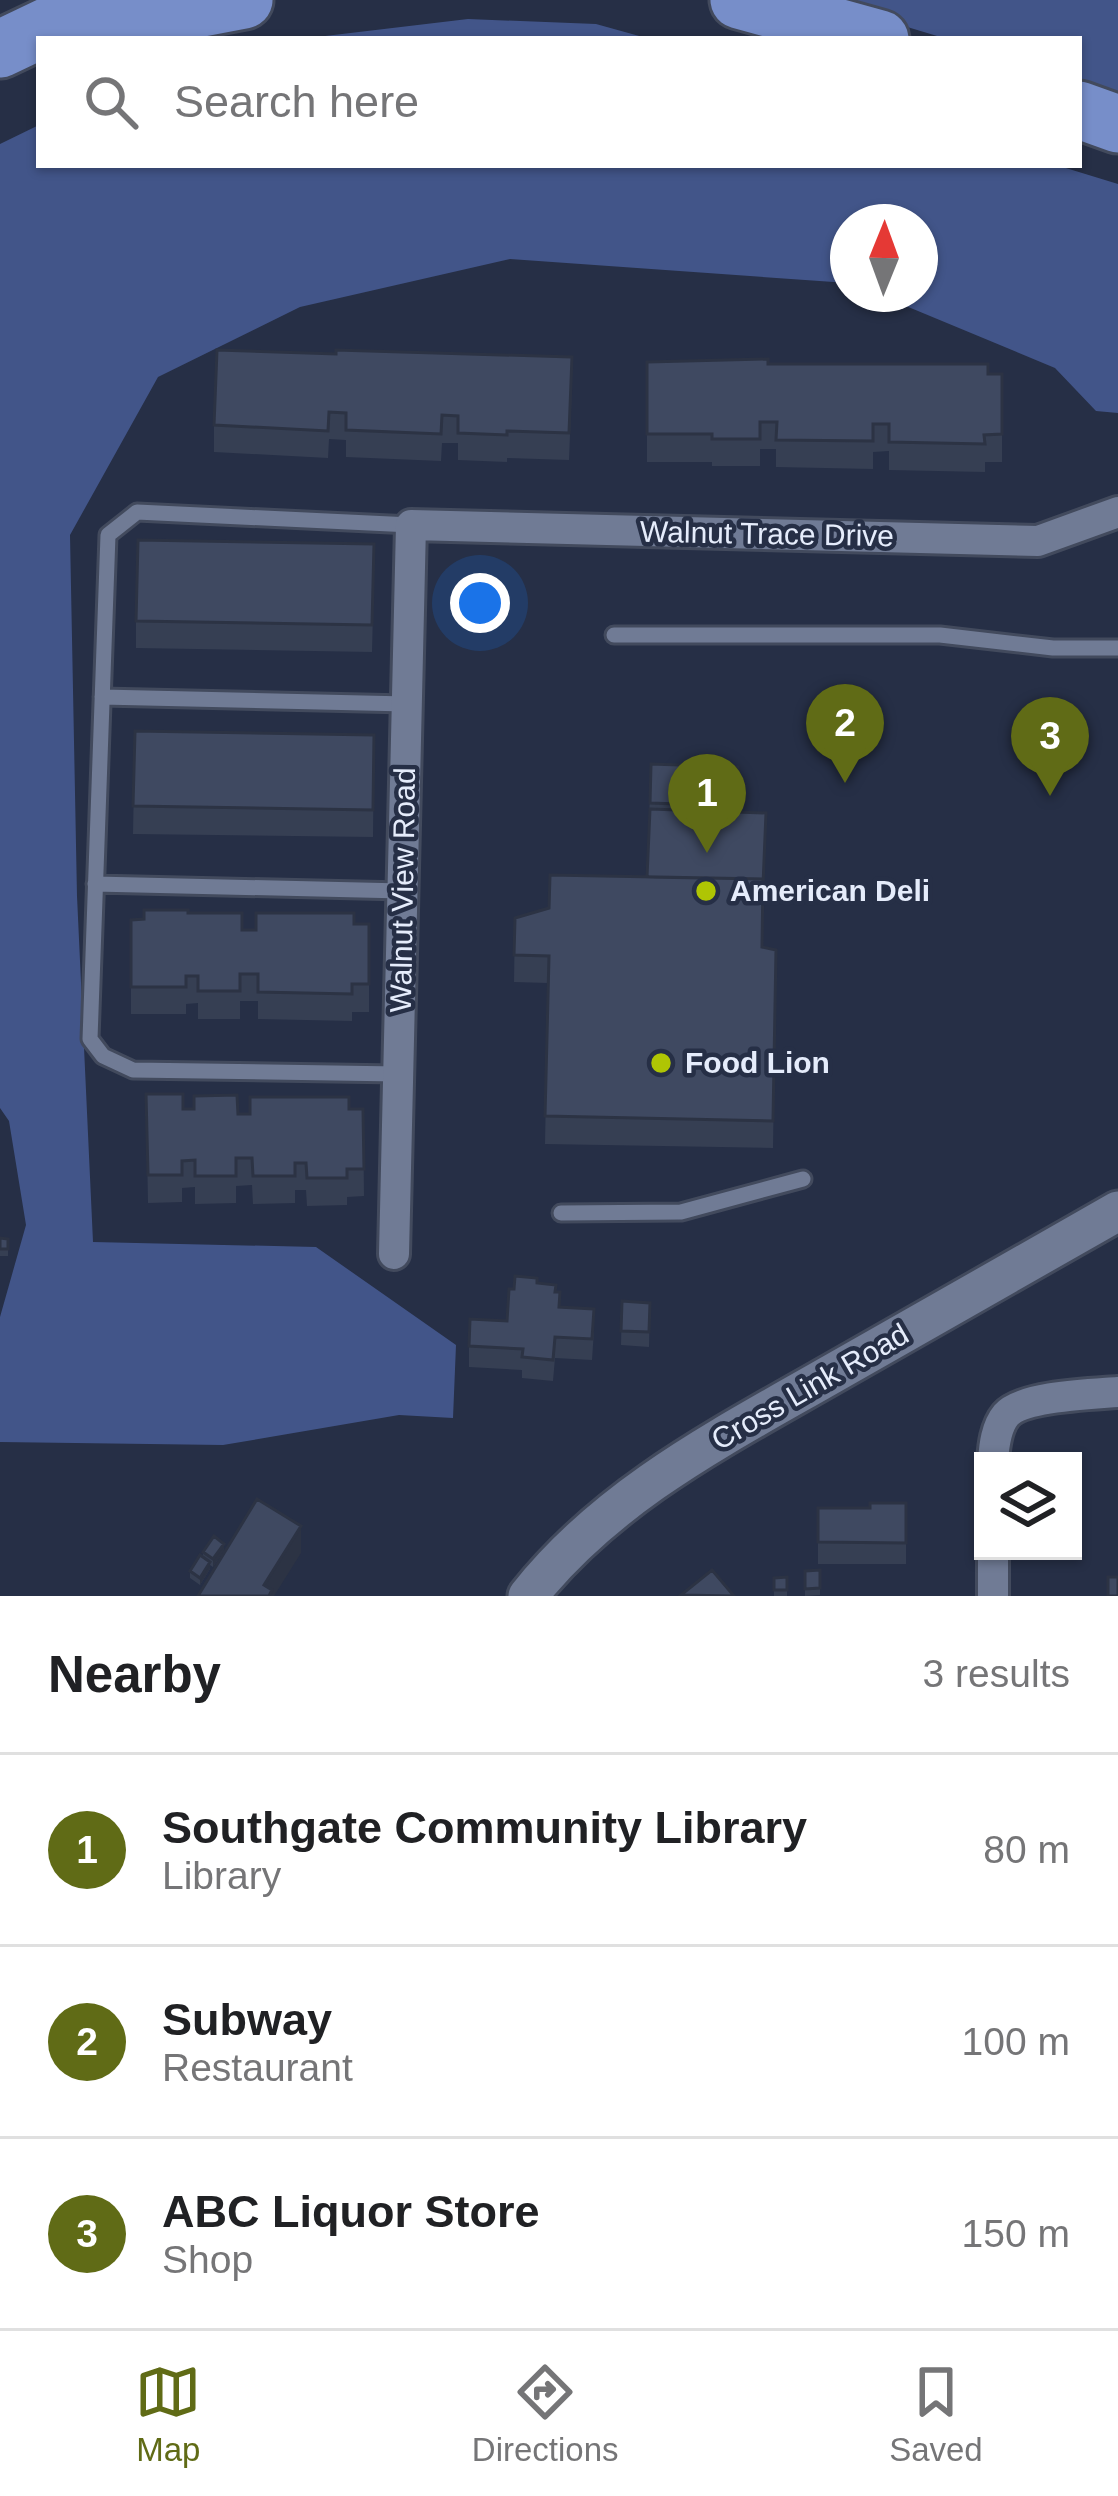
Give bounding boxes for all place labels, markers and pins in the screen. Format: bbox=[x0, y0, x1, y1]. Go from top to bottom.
pin: 2 bbox=[806, 684, 884, 783]
pin: 3 bbox=[1011, 697, 1089, 796]
pin: 1 bbox=[668, 754, 746, 853]
place label: American Deli bbox=[730, 874, 930, 907]
marker: American Deli bbox=[693, 878, 719, 904]
place label: Food Lion bbox=[685, 1046, 830, 1079]
marker: Food Lion bbox=[648, 1050, 674, 1076]

